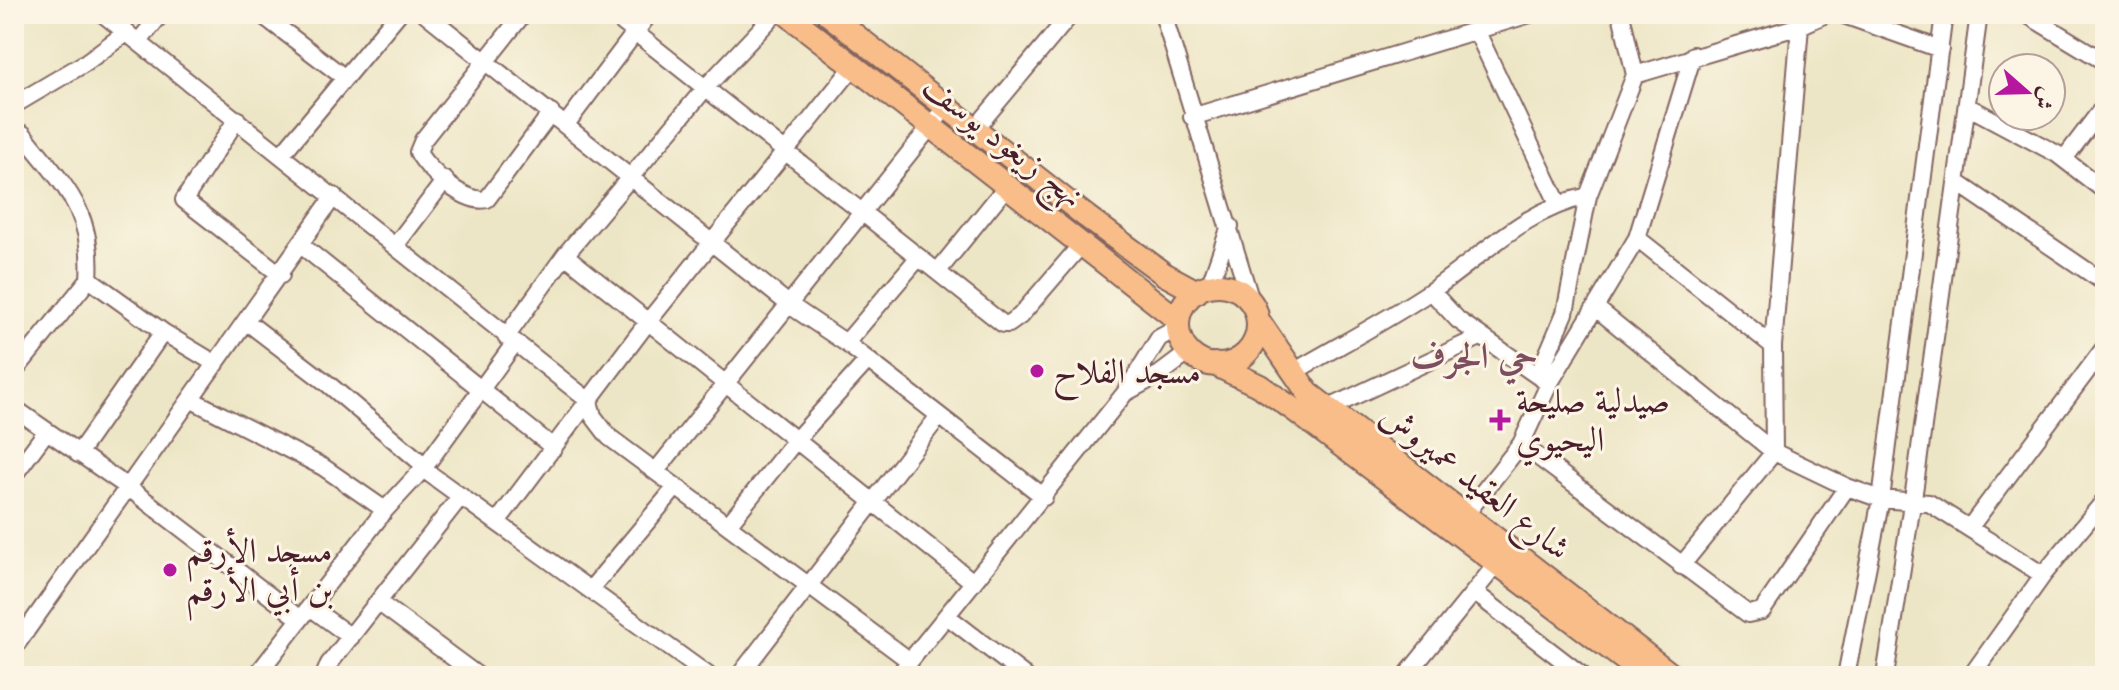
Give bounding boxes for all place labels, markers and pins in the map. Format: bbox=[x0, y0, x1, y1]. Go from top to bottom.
place label: مسجد الفلاح bbox=[1053, 349, 1201, 401]
marker: مسجد الفلاح bbox=[1028, 362, 1046, 380]
place label: صيدلية صليحة اليحيوي bbox=[1516, 378, 1670, 467]
marker: صيدلية صليحة اليحيوي bbox=[1491, 411, 1509, 429]
place label: مسجد الأرقم بن أبي الأرقم bbox=[186, 527, 333, 621]
marker: مسجد الأرقم بن أبي الأرقم bbox=[161, 561, 179, 579]

